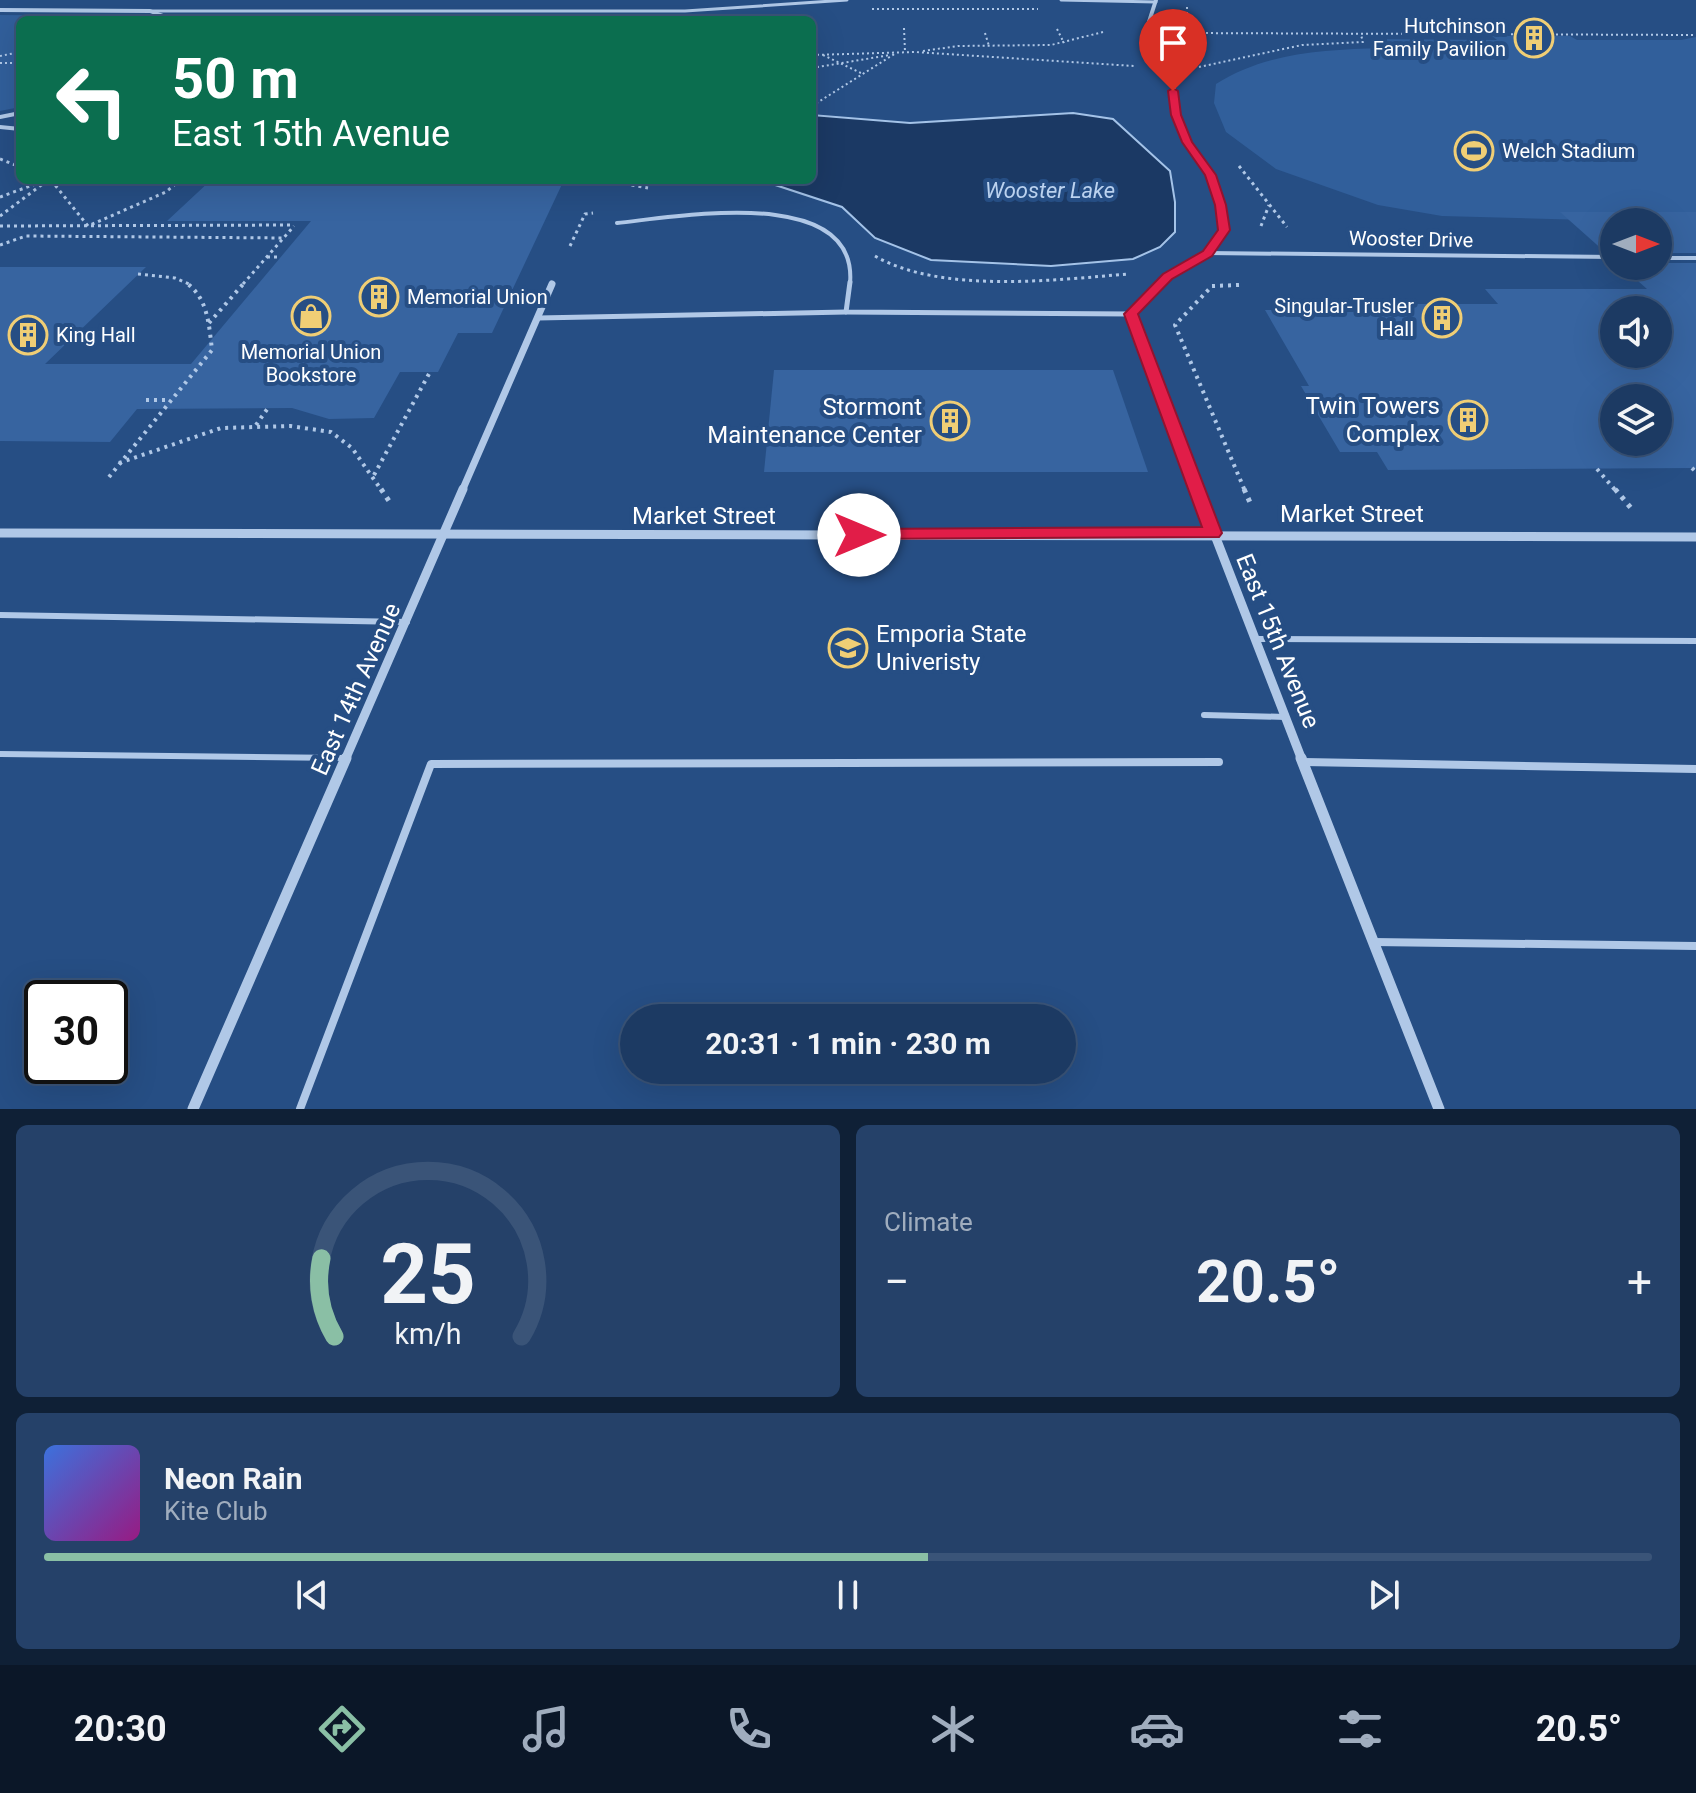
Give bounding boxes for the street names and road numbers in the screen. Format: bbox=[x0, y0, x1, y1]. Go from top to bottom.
street label: Wooster Drive bbox=[1349, 226, 1473, 252]
street label: Market Street bbox=[1280, 500, 1424, 528]
street label: Market Street bbox=[632, 502, 776, 530]
street label: East 15th Avenue bbox=[1230, 550, 1326, 732]
street label: East 14th Avenue bbox=[306, 599, 406, 779]

